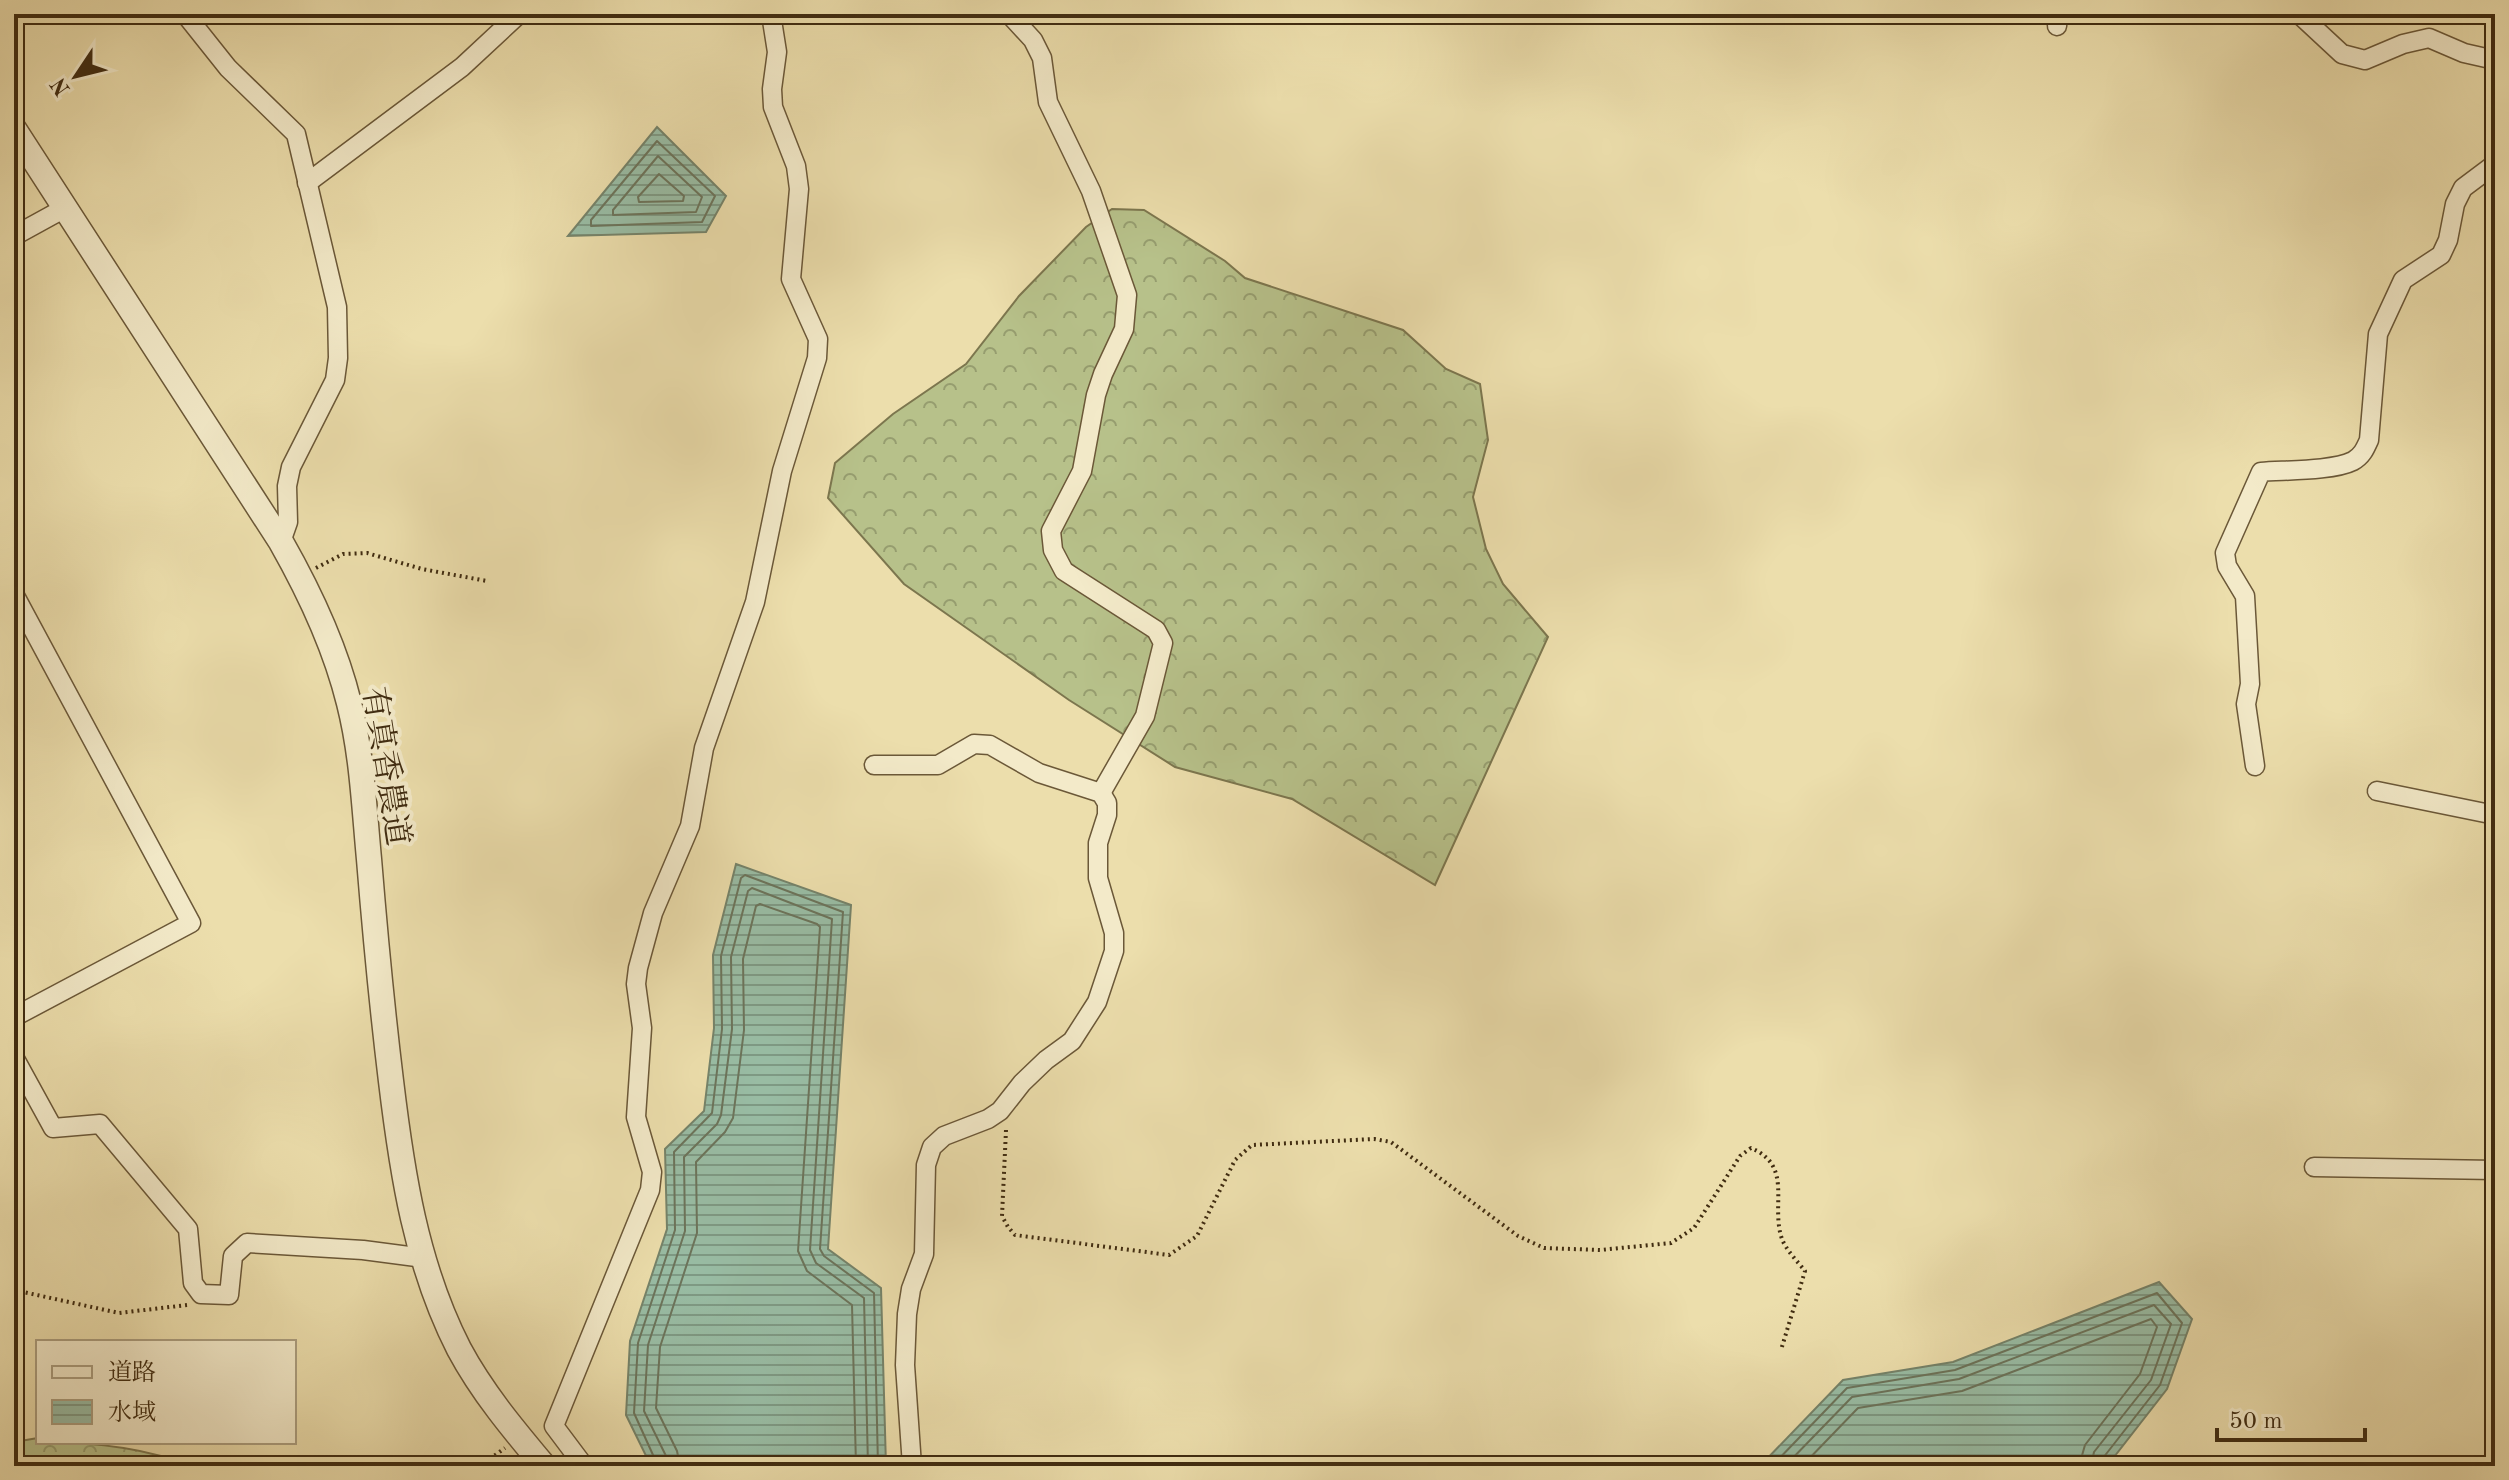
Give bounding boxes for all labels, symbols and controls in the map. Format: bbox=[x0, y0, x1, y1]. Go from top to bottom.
north arrow bbox=[36, 36, 116, 116]
text: N bbox=[47, 73, 75, 100]
street label: 有真香農道 bbox=[356, 684, 416, 848]
legend bbox=[36, 1340, 296, 1444]
text: 道路 bbox=[108, 1359, 156, 1386]
scale bar bbox=[2217, 1392, 2365, 1442]
text: 水域 bbox=[108, 1399, 156, 1426]
text: 50 m bbox=[2229, 1410, 2283, 1434]

